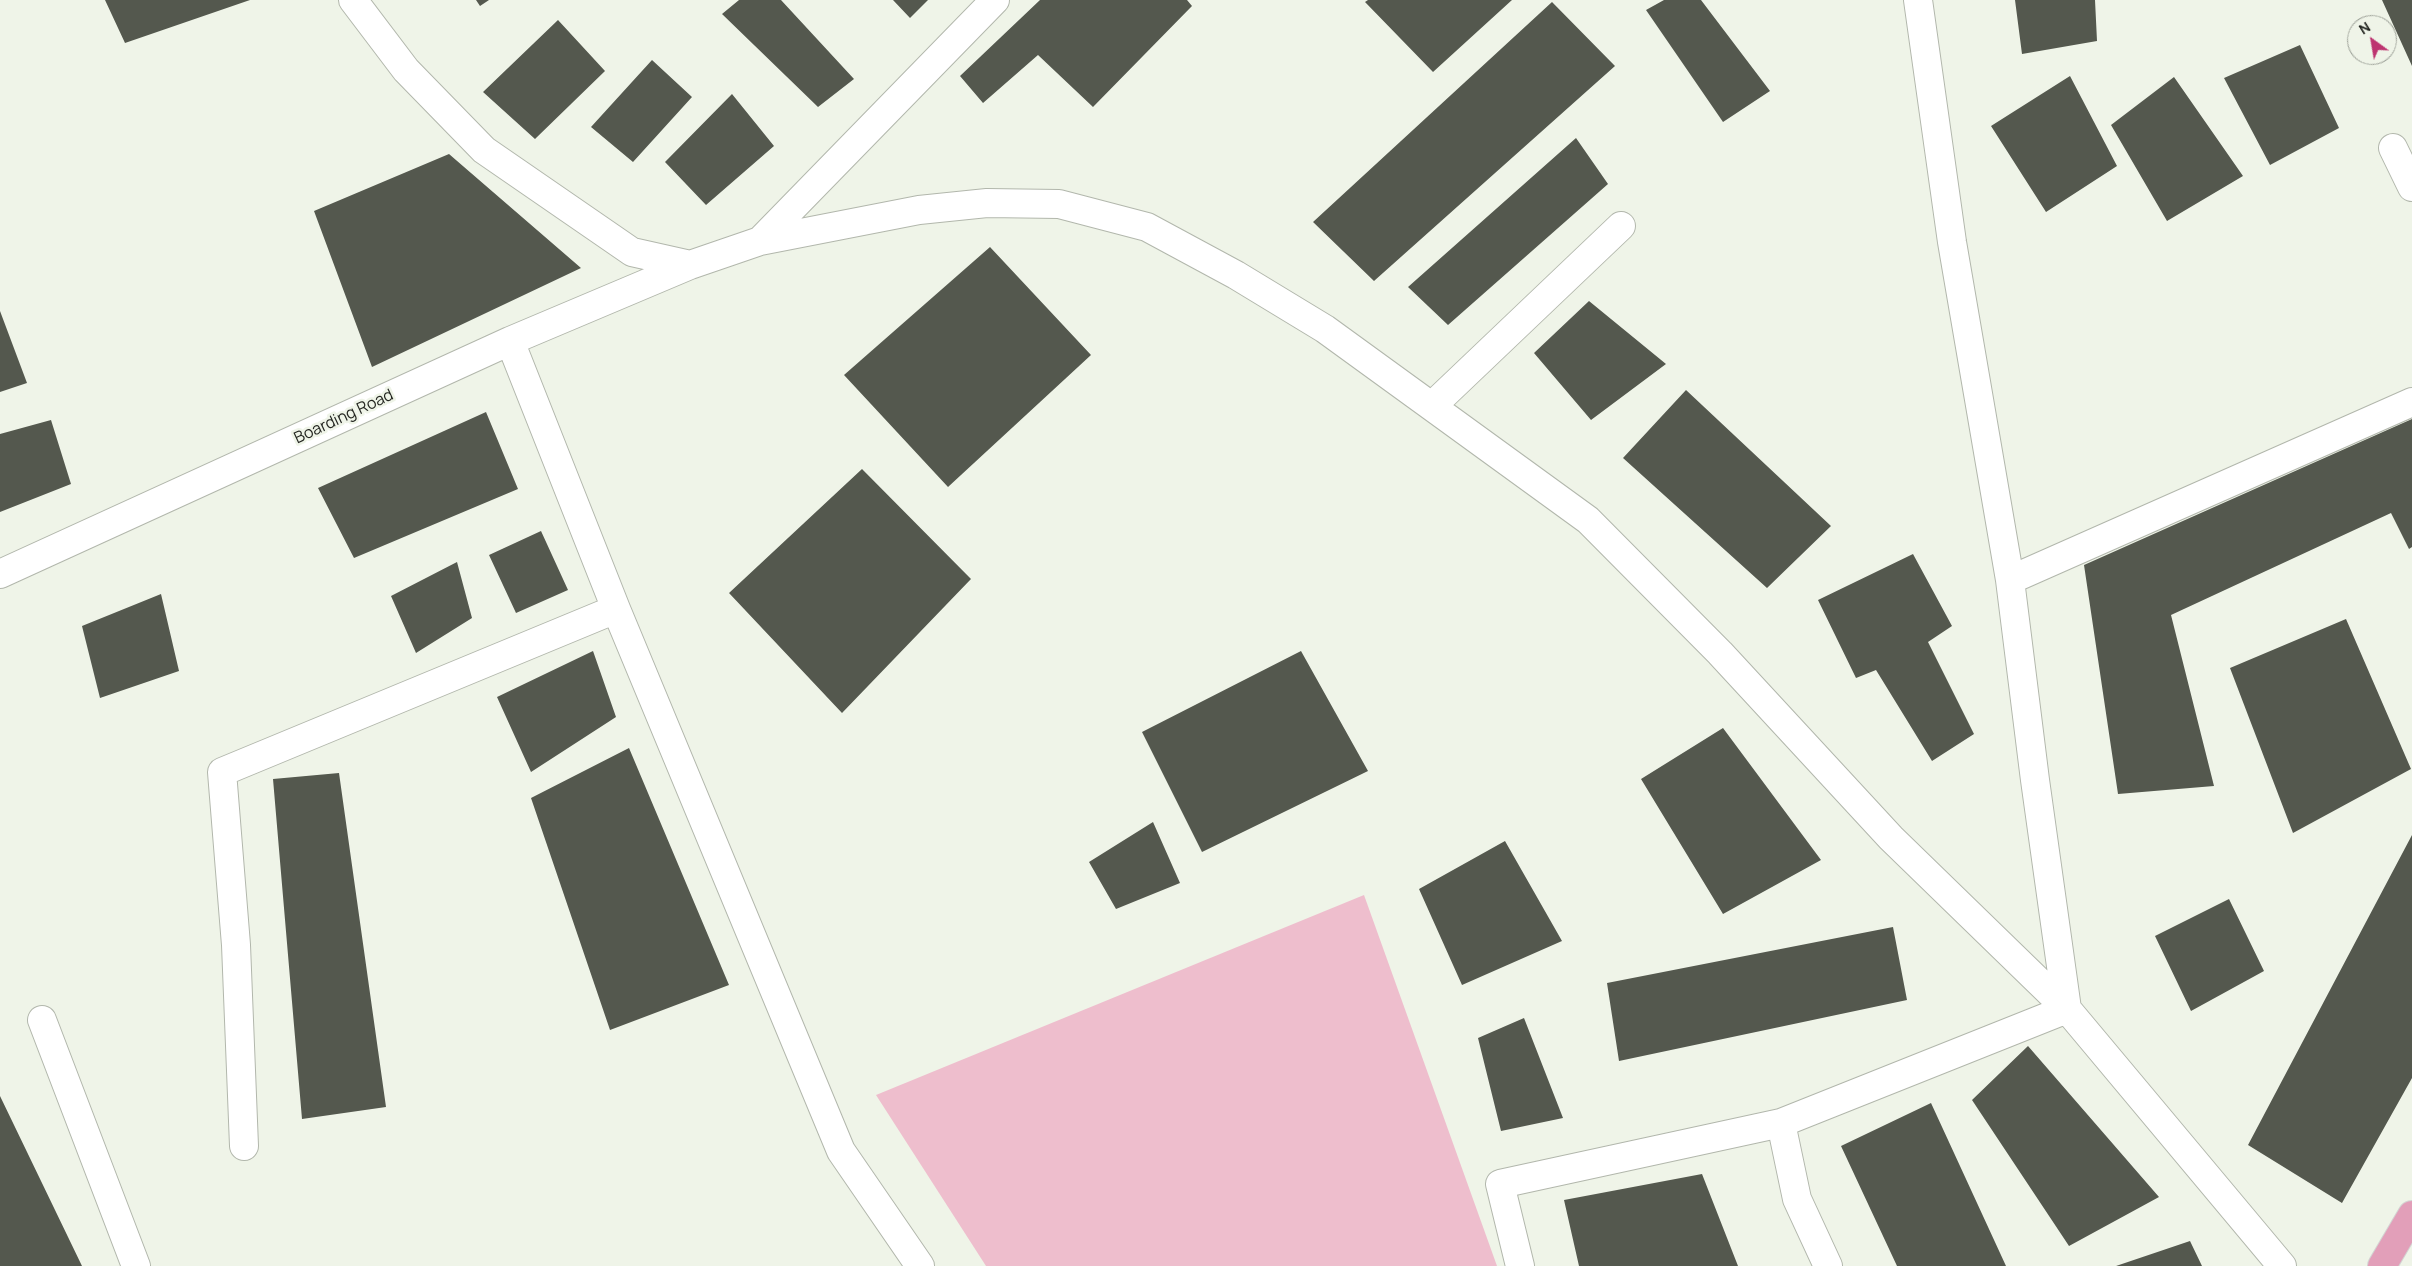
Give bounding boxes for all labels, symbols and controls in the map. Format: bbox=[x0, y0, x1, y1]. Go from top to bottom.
north arrow bbox=[2347, 15, 2397, 65]
text: N bbox=[2355, 17, 2374, 38]
street label: Boarding Road bbox=[291, 386, 397, 448]

